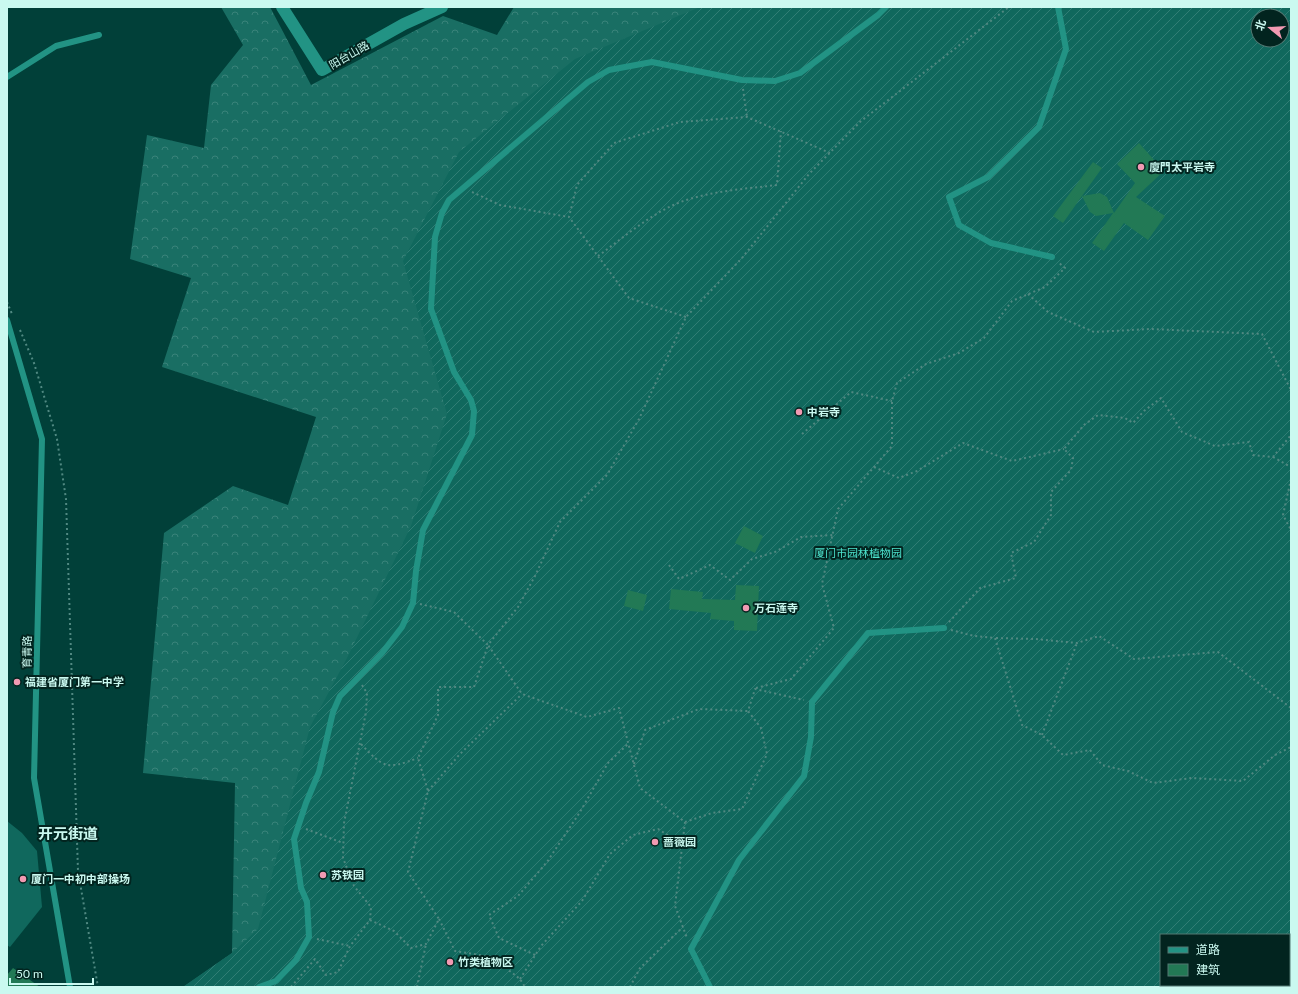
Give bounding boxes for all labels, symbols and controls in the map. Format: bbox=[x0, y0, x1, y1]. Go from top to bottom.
north arrow bbox=[1250, 8, 1290, 48]
text: 北 bbox=[1252, 18, 1268, 32]
street label: 阳台山路 bbox=[326, 38, 371, 71]
place label: 廈門太平岩寺 bbox=[1149, 160, 1215, 173]
marker: 廈門太平岩寺 bbox=[1136, 162, 1146, 172]
place label: 中岩寺 bbox=[807, 405, 840, 418]
marker: 中岩寺 bbox=[794, 407, 804, 417]
park label: 厦门市园林植物园 bbox=[814, 546, 902, 559]
place label: 万石莲寺 bbox=[754, 601, 798, 614]
marker: 万石莲寺 bbox=[741, 603, 751, 613]
street label: 育青路 bbox=[20, 635, 33, 669]
place label: 福建省厦门第一中学 bbox=[25, 675, 124, 688]
marker: 福建省厦门第一中学 bbox=[12, 677, 22, 687]
district label: 开元街道 bbox=[38, 824, 98, 842]
place label: 蔷薇园 bbox=[663, 835, 696, 848]
marker: 蔷薇园 bbox=[650, 837, 660, 847]
place label: 苏铁园 bbox=[331, 868, 364, 881]
marker: 苏铁园 bbox=[318, 870, 328, 880]
place label: 厦门一中初中部操场 bbox=[31, 872, 130, 885]
marker: 厦门一中初中部操场 bbox=[18, 874, 28, 884]
legend bbox=[1160, 934, 1290, 986]
text: 道路 bbox=[1196, 942, 1220, 957]
place label: 竹类植物区 bbox=[458, 955, 513, 968]
marker: 竹类植物区 bbox=[445, 957, 455, 967]
scale bar bbox=[10, 960, 93, 986]
text: 建筑 bbox=[1196, 962, 1220, 977]
text: 50 m bbox=[16, 966, 43, 981]

